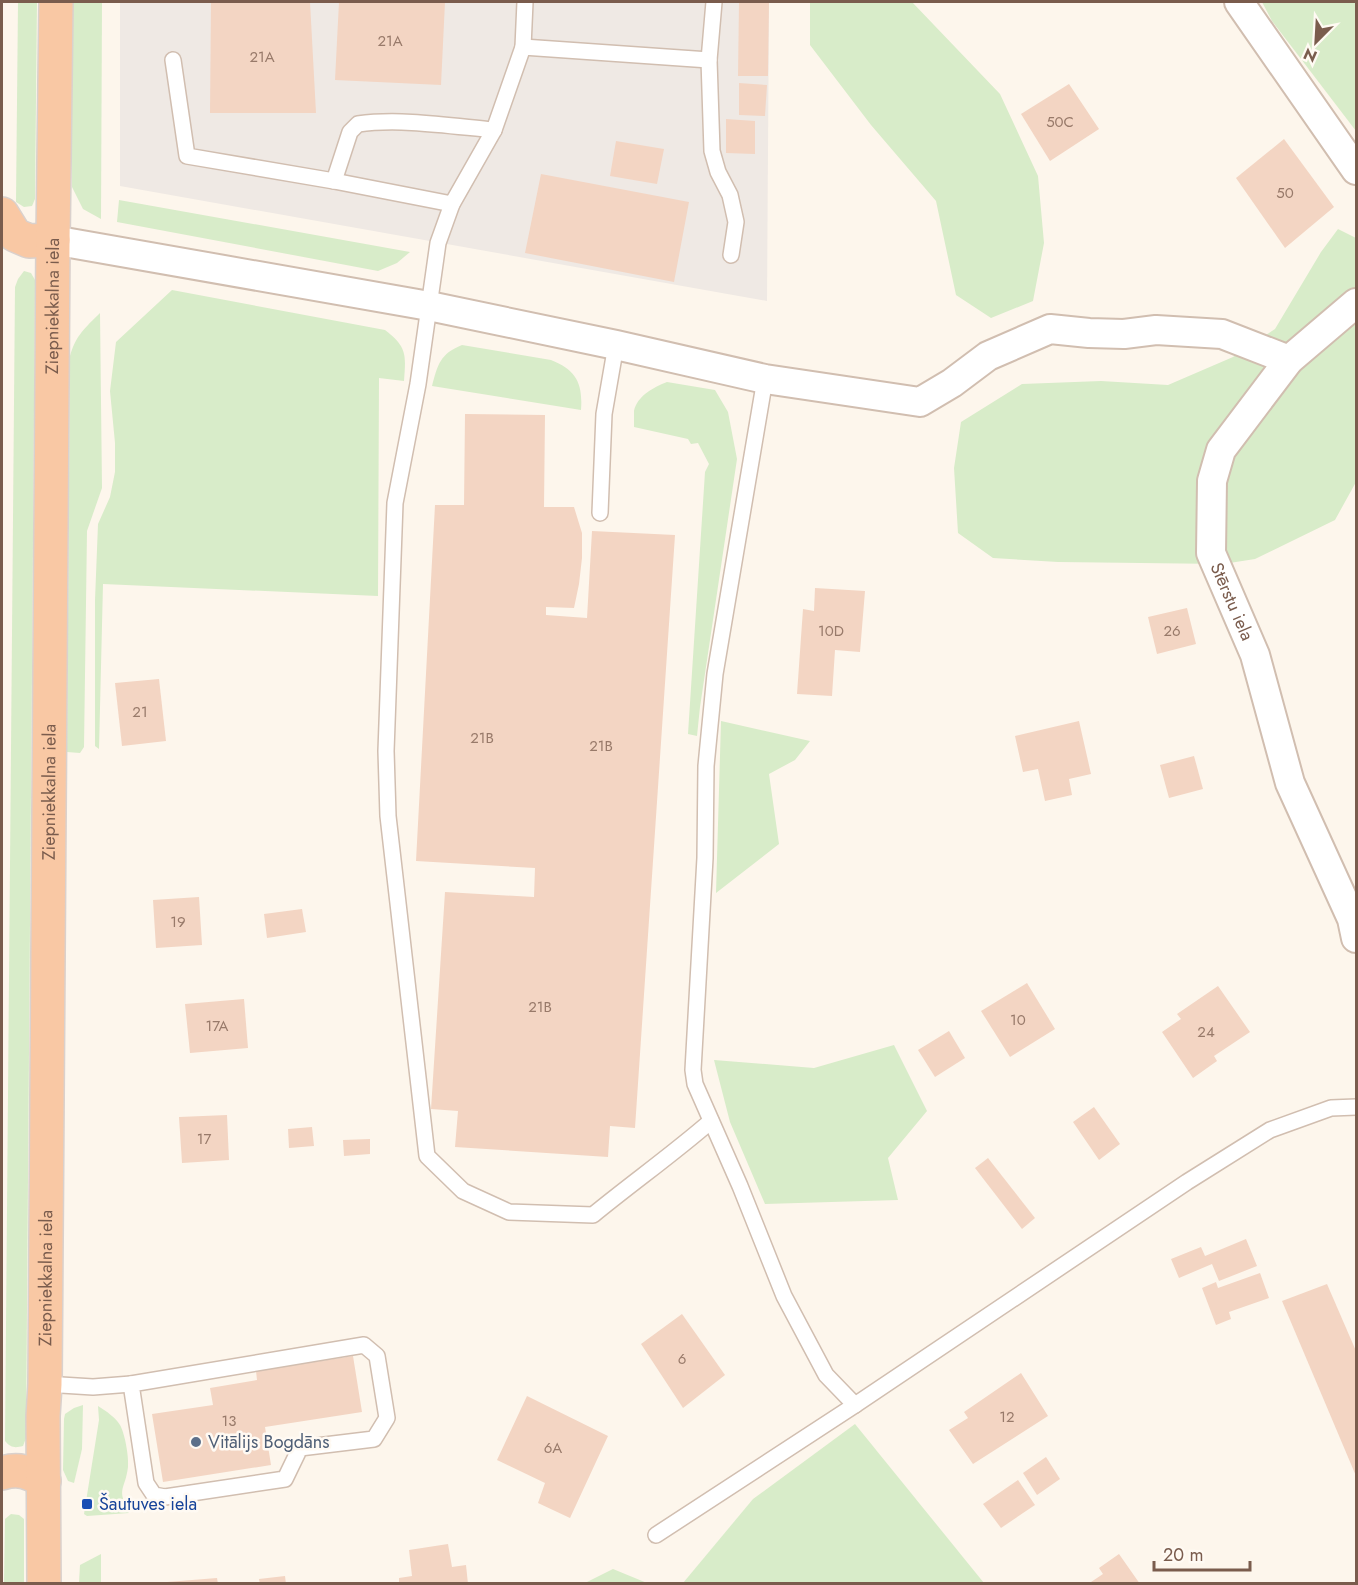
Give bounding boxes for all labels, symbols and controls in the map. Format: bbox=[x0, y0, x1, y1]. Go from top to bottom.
north arrow bbox=[1286, 12, 1346, 72]
house number: 21A bbox=[377, 30, 403, 52]
text: N bbox=[1300, 42, 1321, 68]
house number: 21A bbox=[249, 46, 275, 68]
house number: 50C bbox=[1046, 111, 1074, 133]
house number: 50 bbox=[1276, 182, 1294, 204]
street label: Ziepniekkalna iela bbox=[39, 238, 66, 374]
street label: Stērstu iela bbox=[1204, 558, 1260, 645]
house number: 10D bbox=[818, 620, 844, 642]
house number: 26 bbox=[1163, 620, 1181, 642]
house number: 21 bbox=[132, 701, 148, 723]
street label: Ziepniekkalna iela bbox=[36, 724, 63, 860]
house number: 21B bbox=[470, 727, 494, 749]
house number: 21B bbox=[589, 735, 613, 757]
house number: 19 bbox=[170, 911, 186, 933]
house number: 21B bbox=[528, 996, 552, 1018]
house number: 10 bbox=[1010, 1009, 1026, 1031]
house number: 17A bbox=[205, 1015, 229, 1037]
house number: 24 bbox=[1197, 1021, 1215, 1043]
house number: 17 bbox=[197, 1128, 211, 1150]
street label: Ziepniekkalna iela bbox=[32, 1210, 59, 1346]
house number: 6 bbox=[678, 1348, 686, 1370]
house number: 12 bbox=[999, 1406, 1015, 1428]
house number: 13 bbox=[222, 1410, 236, 1432]
place label: Vitālijs Bogdāns bbox=[208, 1429, 329, 1455]
marker: Vitālijs Bogdāns bbox=[189, 1435, 203, 1449]
house number: 6A bbox=[544, 1437, 562, 1459]
place label: Šautuves iela bbox=[99, 1491, 197, 1517]
marker: Šautuves iela bbox=[80, 1497, 94, 1511]
scale bar bbox=[1154, 1534, 1250, 1572]
text: 20 m bbox=[1163, 1542, 1203, 1568]

